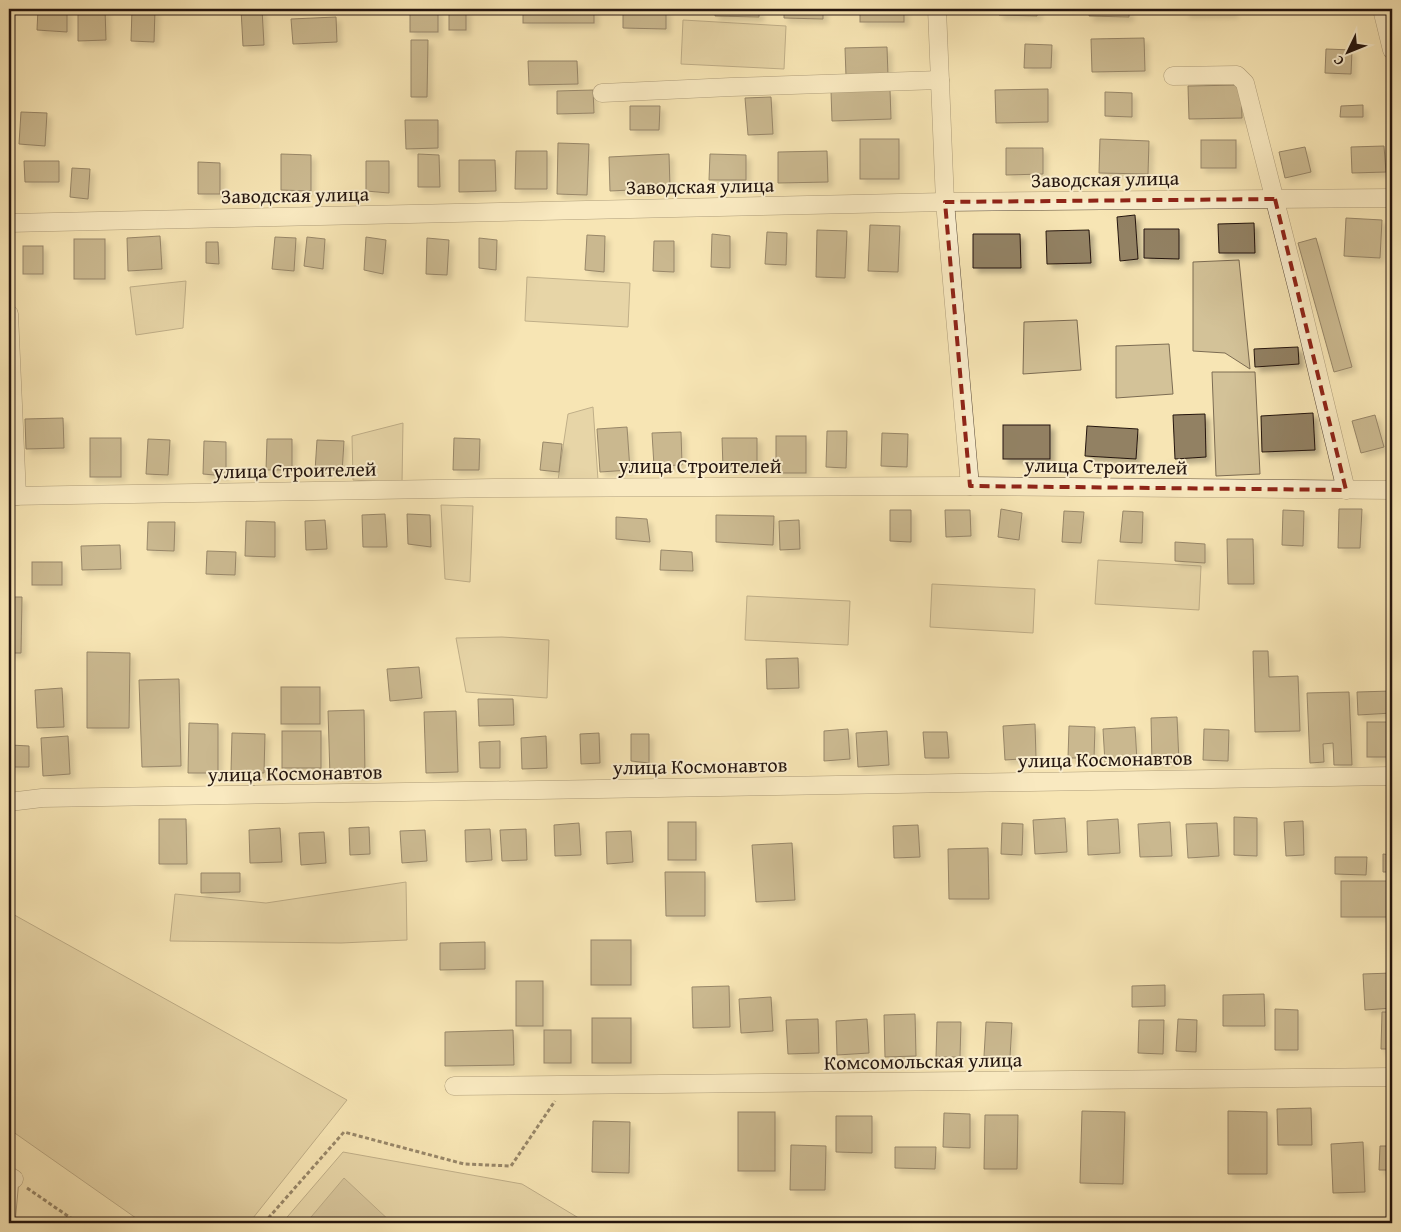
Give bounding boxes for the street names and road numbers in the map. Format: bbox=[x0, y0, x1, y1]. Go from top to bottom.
street label: Заводская улица bbox=[1031, 163, 1180, 194]
street label: Заводская улица bbox=[626, 170, 775, 201]
street label: Заводская улица bbox=[221, 179, 370, 210]
street label: улица Строителей bbox=[1023, 450, 1188, 481]
street label: улица Строителей bbox=[617, 451, 782, 480]
street label: улица Строителей bbox=[212, 454, 377, 485]
street label: улица Космонавтов bbox=[1016, 742, 1193, 775]
street label: улица Космонавтов bbox=[611, 749, 788, 782]
street label: улица Космонавтов bbox=[206, 756, 383, 789]
street label: Комсомольская улица bbox=[824, 1044, 1023, 1077]

